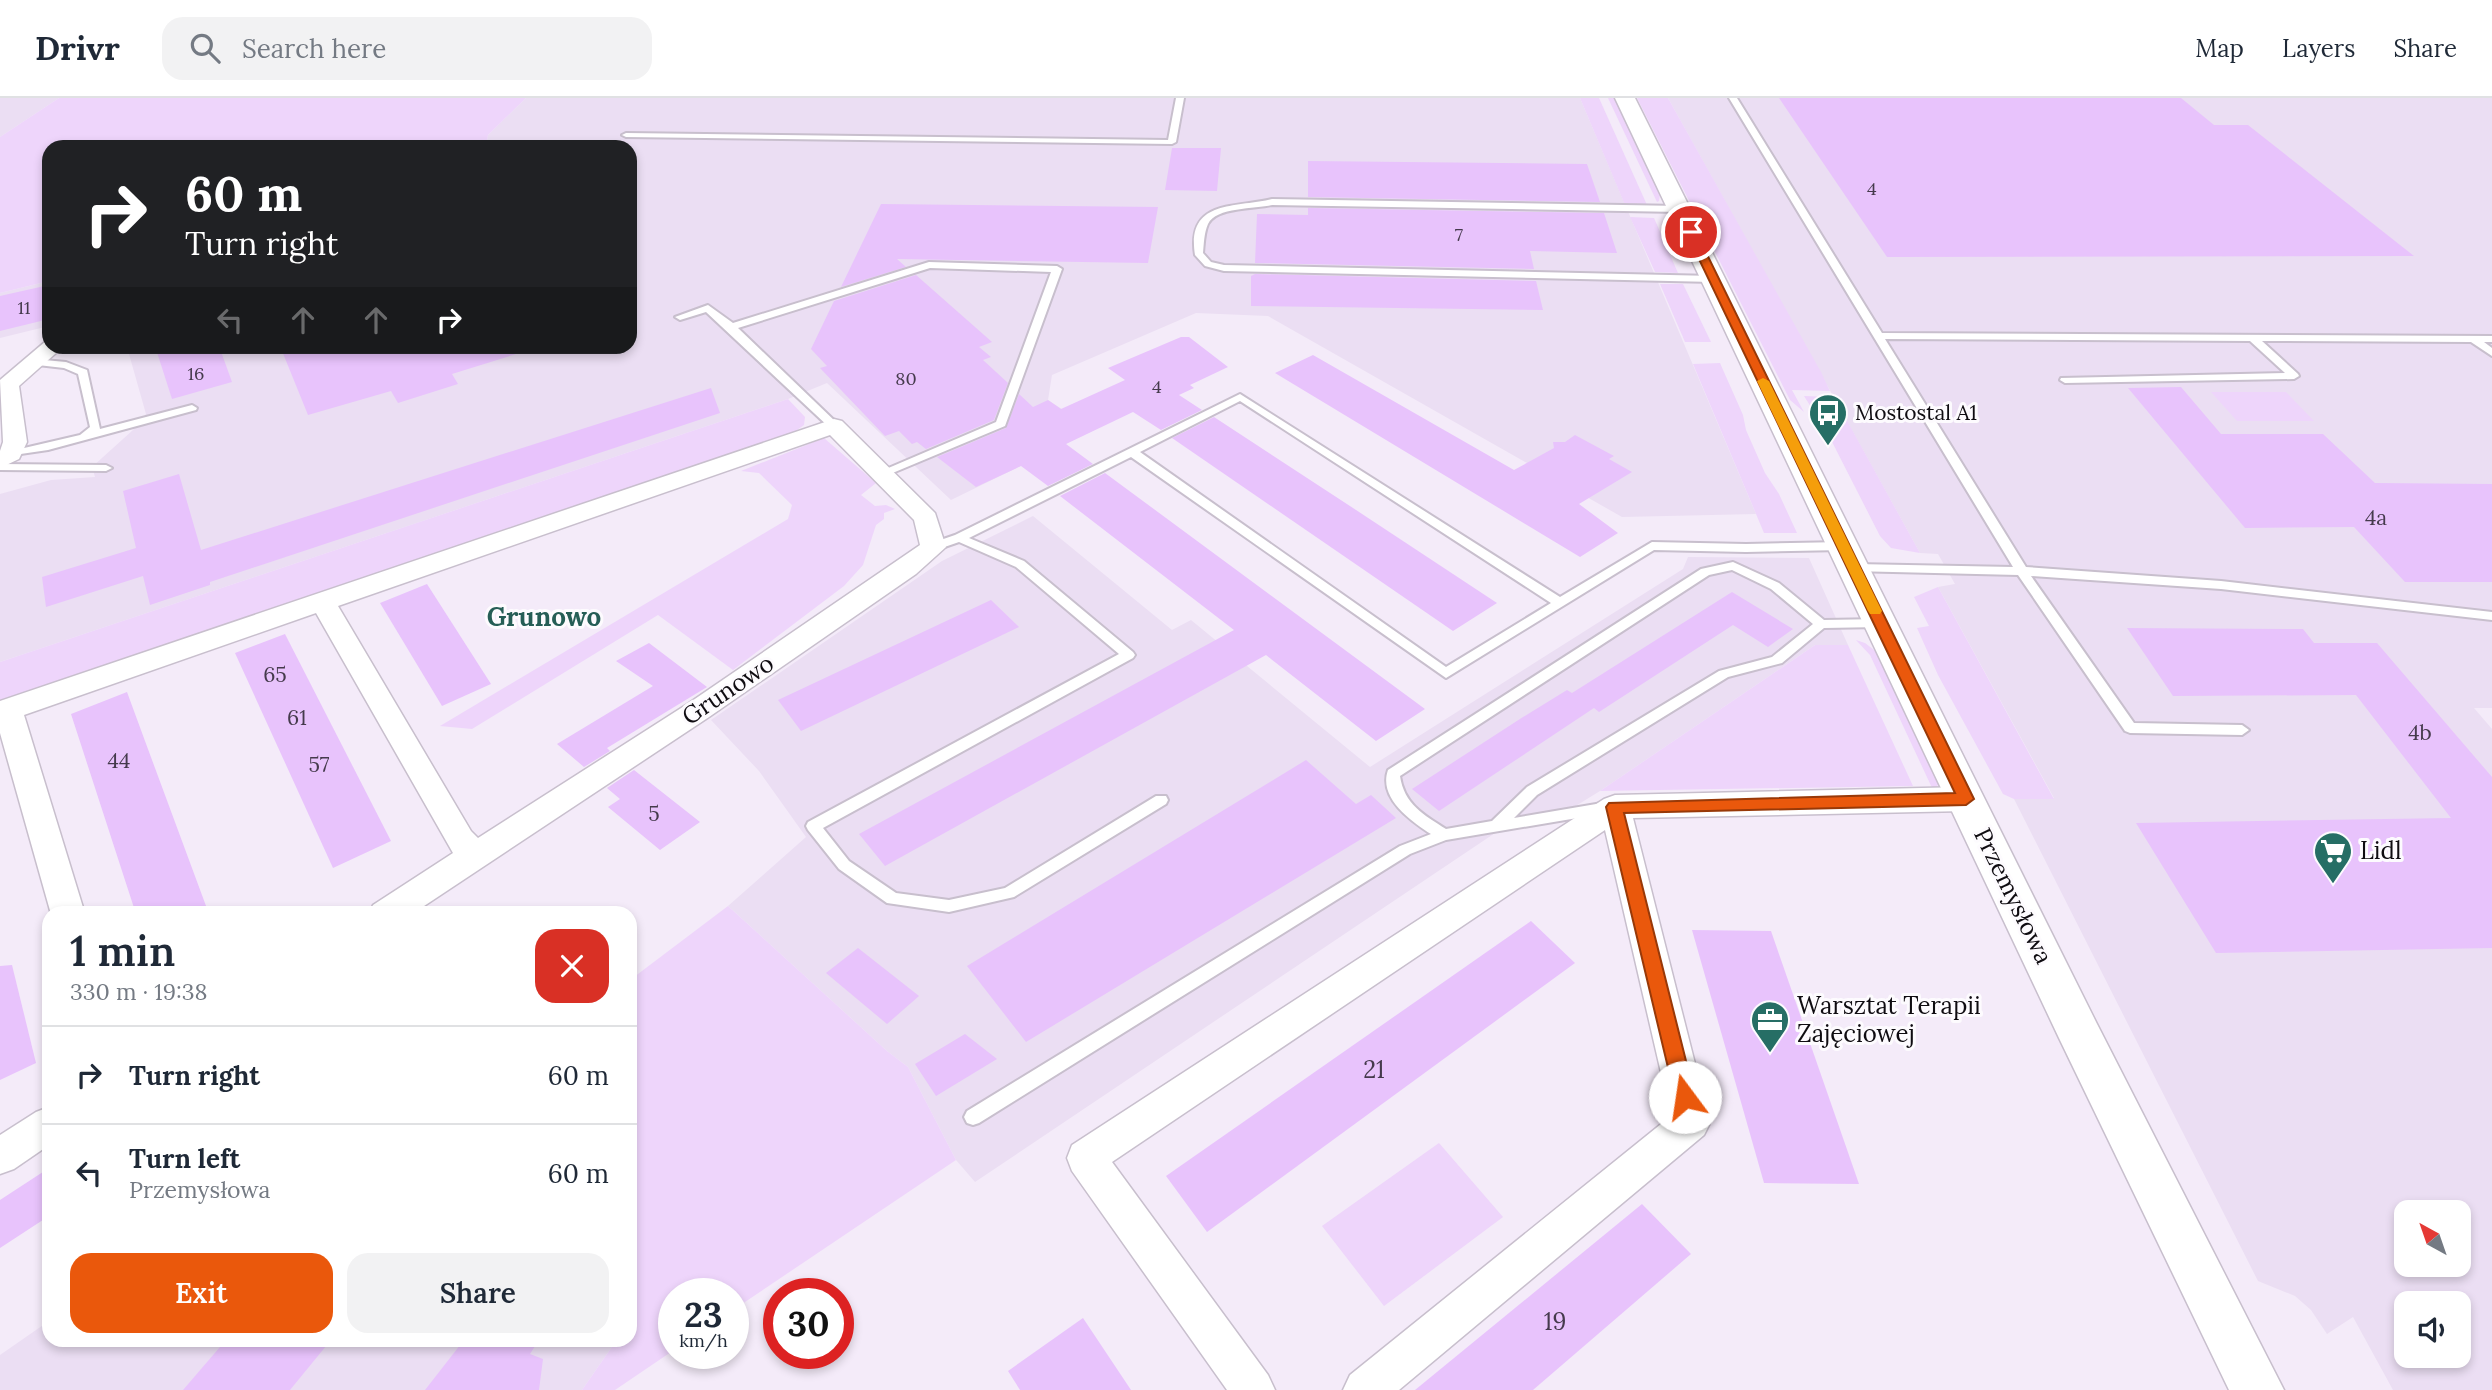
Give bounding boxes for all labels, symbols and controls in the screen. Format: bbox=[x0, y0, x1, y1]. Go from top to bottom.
search box bbox=[162, 17, 652, 80]
text: Drivr bbox=[35, 27, 120, 69]
icon: search bbox=[186, 29, 224, 67]
text: Search here bbox=[242, 32, 386, 65]
text: Map bbox=[2195, 33, 2244, 64]
text: Layers bbox=[2282, 33, 2355, 64]
text: Share bbox=[2393, 33, 2457, 64]
text: 60 m bbox=[185, 162, 302, 224]
icon: right bbox=[70, 168, 161, 259]
house number: 4 bbox=[1867, 177, 1877, 200]
pin bbox=[1661, 202, 1721, 262]
icon: arrive bbox=[1672, 213, 1710, 251]
text: Turn right bbox=[185, 223, 338, 264]
house number: 7 bbox=[1455, 223, 1463, 246]
house number: 11 bbox=[17, 296, 31, 319]
icon: left bbox=[211, 301, 249, 339]
icon: ahead bbox=[284, 301, 322, 339]
icon: ahead bbox=[357, 301, 395, 339]
icon: right bbox=[430, 301, 468, 339]
house number: 16 bbox=[188, 362, 204, 385]
house number: 80 bbox=[895, 367, 917, 390]
house number: 4 bbox=[1152, 375, 1162, 398]
bus stop icon: Mostostal A1 bbox=[1807, 392, 1849, 447]
place label: Mostostal A1 bbox=[1855, 399, 1977, 426]
house number: 4a bbox=[2365, 504, 2387, 531]
district label: Grunowo bbox=[487, 600, 601, 633]
street label: Grunowo bbox=[676, 648, 780, 732]
house number: 65 bbox=[263, 661, 287, 688]
house number: 61 bbox=[287, 704, 307, 731]
house number: 4b bbox=[2408, 719, 2432, 746]
house number: 44 bbox=[108, 747, 130, 774]
house number: 57 bbox=[308, 751, 330, 778]
house number: 5 bbox=[648, 800, 660, 827]
street label: Przemysłowa bbox=[1967, 823, 2060, 969]
supermarket icon: Lidl bbox=[2312, 830, 2354, 885]
place label: Lidl bbox=[2360, 835, 2402, 866]
text: 1 min bbox=[70, 924, 175, 978]
button: close bbox=[535, 929, 609, 1003]
text: 330 m · 19:38 bbox=[70, 977, 208, 1006]
place label: Warsztat Terapii Zajęciowej bbox=[1797, 990, 1981, 1049]
office icon: Warsztat Terapii Zajęciowej bbox=[1749, 999, 1791, 1054]
house number: 21 bbox=[1363, 1054, 1385, 1085]
icon: right bbox=[70, 1056, 108, 1094]
text: Turn right bbox=[129, 1059, 260, 1092]
text: 60 m bbox=[548, 1059, 609, 1092]
position arrow bbox=[1648, 1060, 1722, 1134]
text: Turn left bbox=[129, 1142, 240, 1175]
icon: left bbox=[70, 1154, 108, 1192]
text: 60 m bbox=[548, 1157, 609, 1190]
text: Przemysłowa bbox=[129, 1175, 270, 1204]
north arrow bbox=[2394, 1200, 2471, 1278]
map controls bbox=[2394, 1200, 2471, 1368]
button: Exit bbox=[70, 1253, 333, 1333]
button: Share bbox=[347, 1253, 609, 1333]
speed limit sign: 30 bbox=[763, 1278, 854, 1369]
button: sound bbox=[2394, 1291, 2471, 1368]
text: 23 bbox=[684, 1292, 723, 1337]
house number: 19 bbox=[1544, 1306, 1566, 1337]
text: km/h bbox=[679, 1329, 728, 1352]

